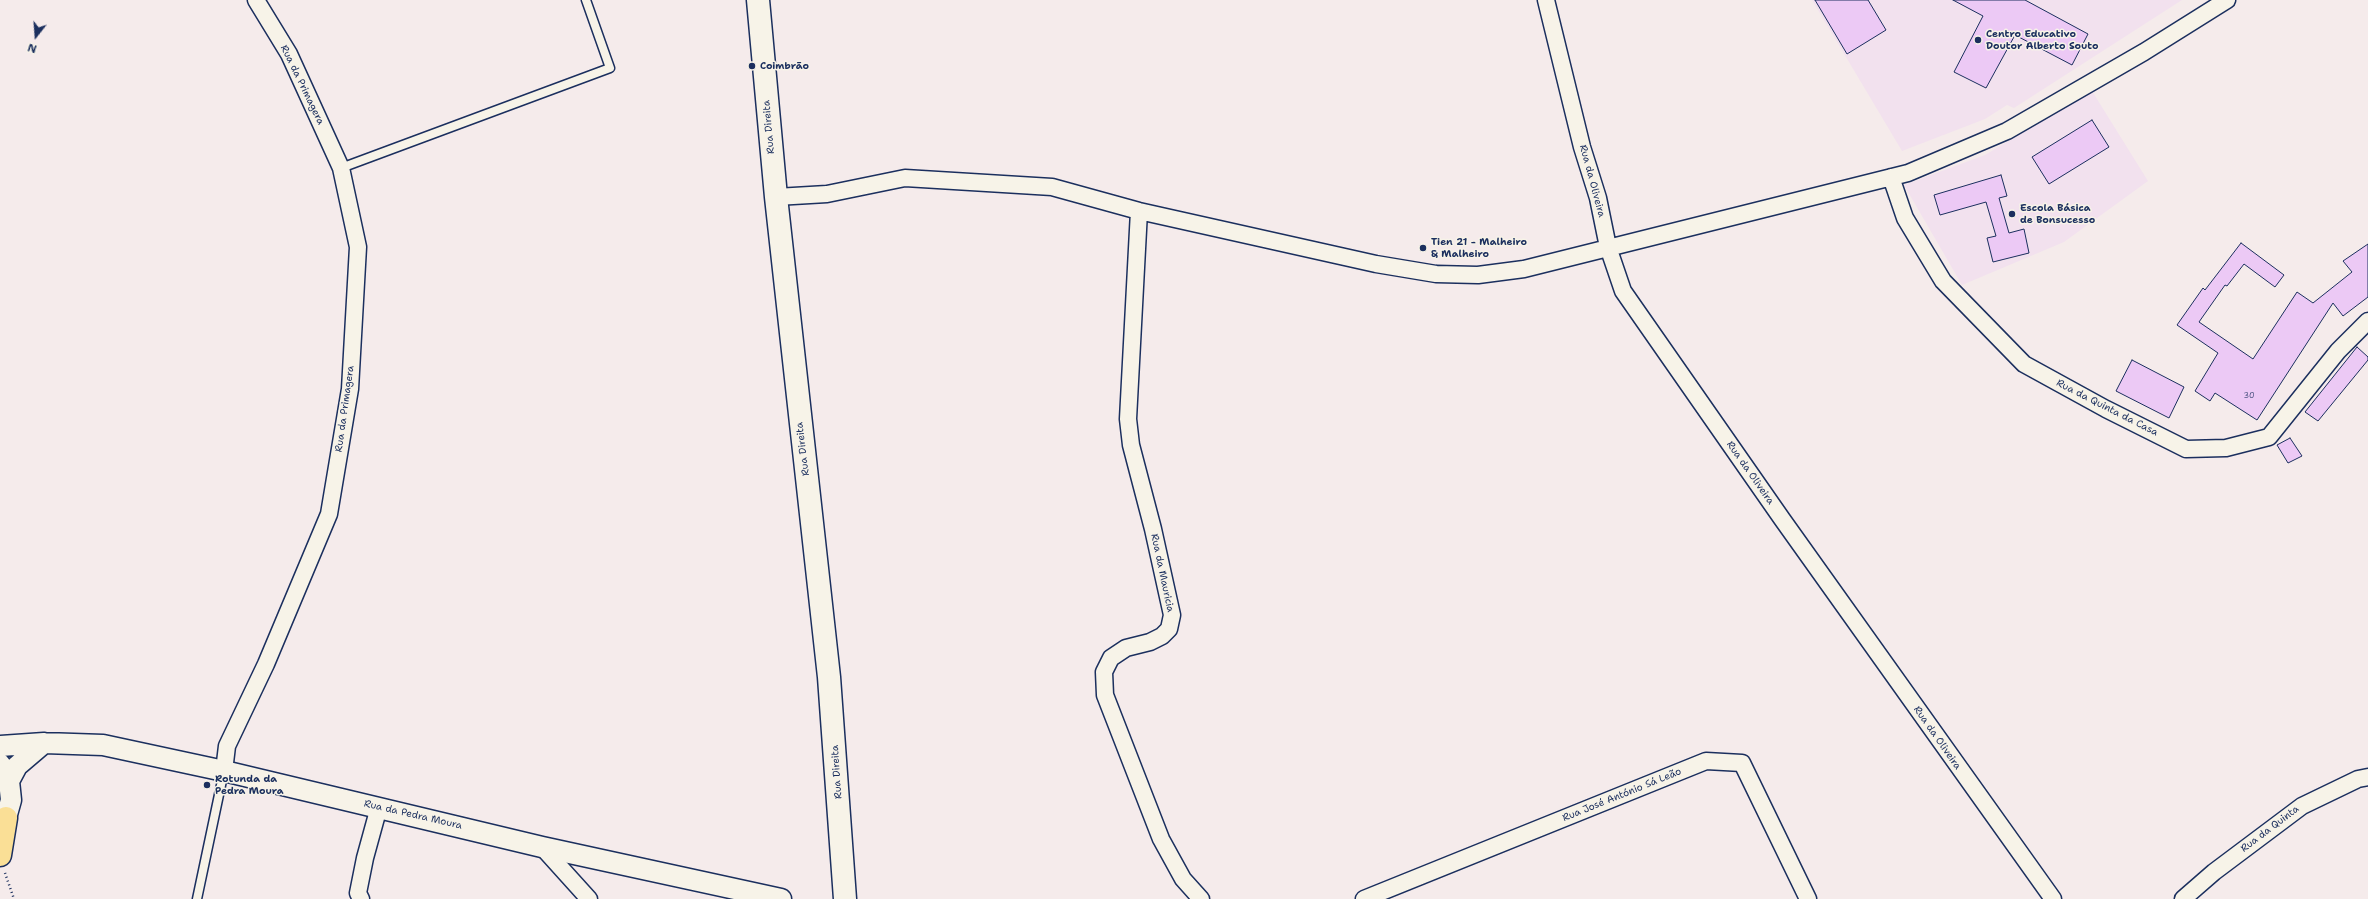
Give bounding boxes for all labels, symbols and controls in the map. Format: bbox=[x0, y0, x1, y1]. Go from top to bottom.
north arrow bbox=[16, 16, 56, 56]
place label: Centro Educativo Doutor Alberto Souto bbox=[1986, 28, 2099, 52]
marker: Centro Educativo Doutor Alberto Souto bbox=[1973, 35, 1983, 45]
text: N bbox=[26, 40, 39, 56]
street label: Rua da Primagera bbox=[278, 43, 326, 127]
place label: Coimbrão bbox=[760, 60, 809, 72]
marker: Coimbrão bbox=[747, 61, 757, 71]
street label: Rua Direita bbox=[761, 100, 777, 154]
street label: Rua da Oliveira bbox=[1577, 143, 1607, 219]
place label: Escola Básica de Bonsucesso bbox=[2020, 202, 2095, 226]
marker: Escola Básica de Bonsucesso bbox=[2007, 209, 2017, 219]
place label: Tien 21 - Malheiro & Malheiro bbox=[1431, 236, 1527, 260]
marker: Tien 21 - Malheiro & Malheiro bbox=[1418, 243, 1428, 253]
street label: Rua da Primagera bbox=[333, 365, 357, 453]
street label: Rua da Quinta da Casa bbox=[2054, 377, 2160, 439]
house number: 30 bbox=[2243, 391, 2255, 401]
street label: Rua Direita bbox=[794, 421, 812, 477]
street label: Rua da Oliveira bbox=[1724, 439, 1776, 507]
street label: Rua da Mauricia bbox=[1148, 533, 1176, 613]
street label: Rua da Oliveira bbox=[1911, 704, 1963, 772]
street label: Rua Direita bbox=[829, 745, 845, 799]
street label: Rua José António Sá Leão bbox=[1561, 766, 1683, 824]
place label: Rotunda da Pedra Moura bbox=[215, 773, 284, 796]
marker: Rotunda da Pedra Moura bbox=[202, 780, 212, 790]
street label: Rua da Pedra Moura bbox=[363, 798, 463, 832]
street label: Rua da Quinta bbox=[2238, 803, 2302, 855]

